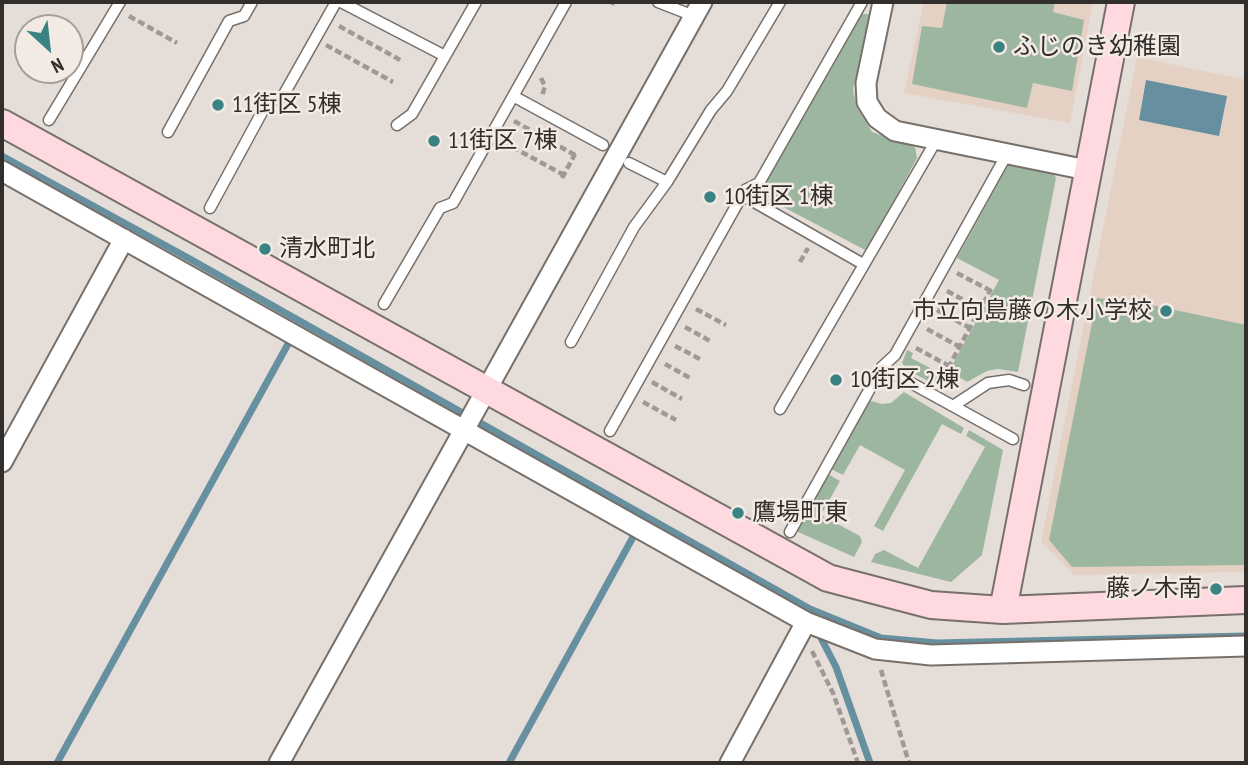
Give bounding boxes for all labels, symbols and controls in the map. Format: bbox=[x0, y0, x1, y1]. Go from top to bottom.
north arrow bbox=[14, 14, 84, 84]
place label: ふじのき幼稚園 bbox=[1013, 33, 1181, 61]
marker: ふじのき幼稚園 bbox=[991, 39, 1007, 55]
text: N bbox=[48, 53, 68, 79]
place label: 11街区 5棟 bbox=[232, 91, 341, 119]
marker: 11街区 5棟 bbox=[210, 97, 226, 113]
place label: 11街区 7棟 bbox=[448, 127, 557, 155]
marker: 11街区 7棟 bbox=[426, 133, 442, 149]
place label: 10街区 1棟 bbox=[724, 183, 833, 211]
marker: 10街区 1棟 bbox=[702, 189, 718, 205]
place label: 清水町北 bbox=[279, 235, 375, 263]
marker: 清水町北 bbox=[257, 241, 273, 257]
place label: 市立向島藤の木小学校 bbox=[912, 297, 1152, 325]
marker: 市立向島藤の木小学校 bbox=[1158, 303, 1174, 319]
place label: 10街区 2棟 bbox=[850, 366, 959, 394]
marker: 10街区 2棟 bbox=[828, 372, 844, 388]
place label: 鷹場町東 bbox=[752, 499, 848, 527]
marker: 鷹場町東 bbox=[730, 505, 746, 521]
place label: 藤ノ木南 bbox=[1106, 575, 1202, 603]
marker: 藤ノ木南 bbox=[1208, 581, 1224, 597]

